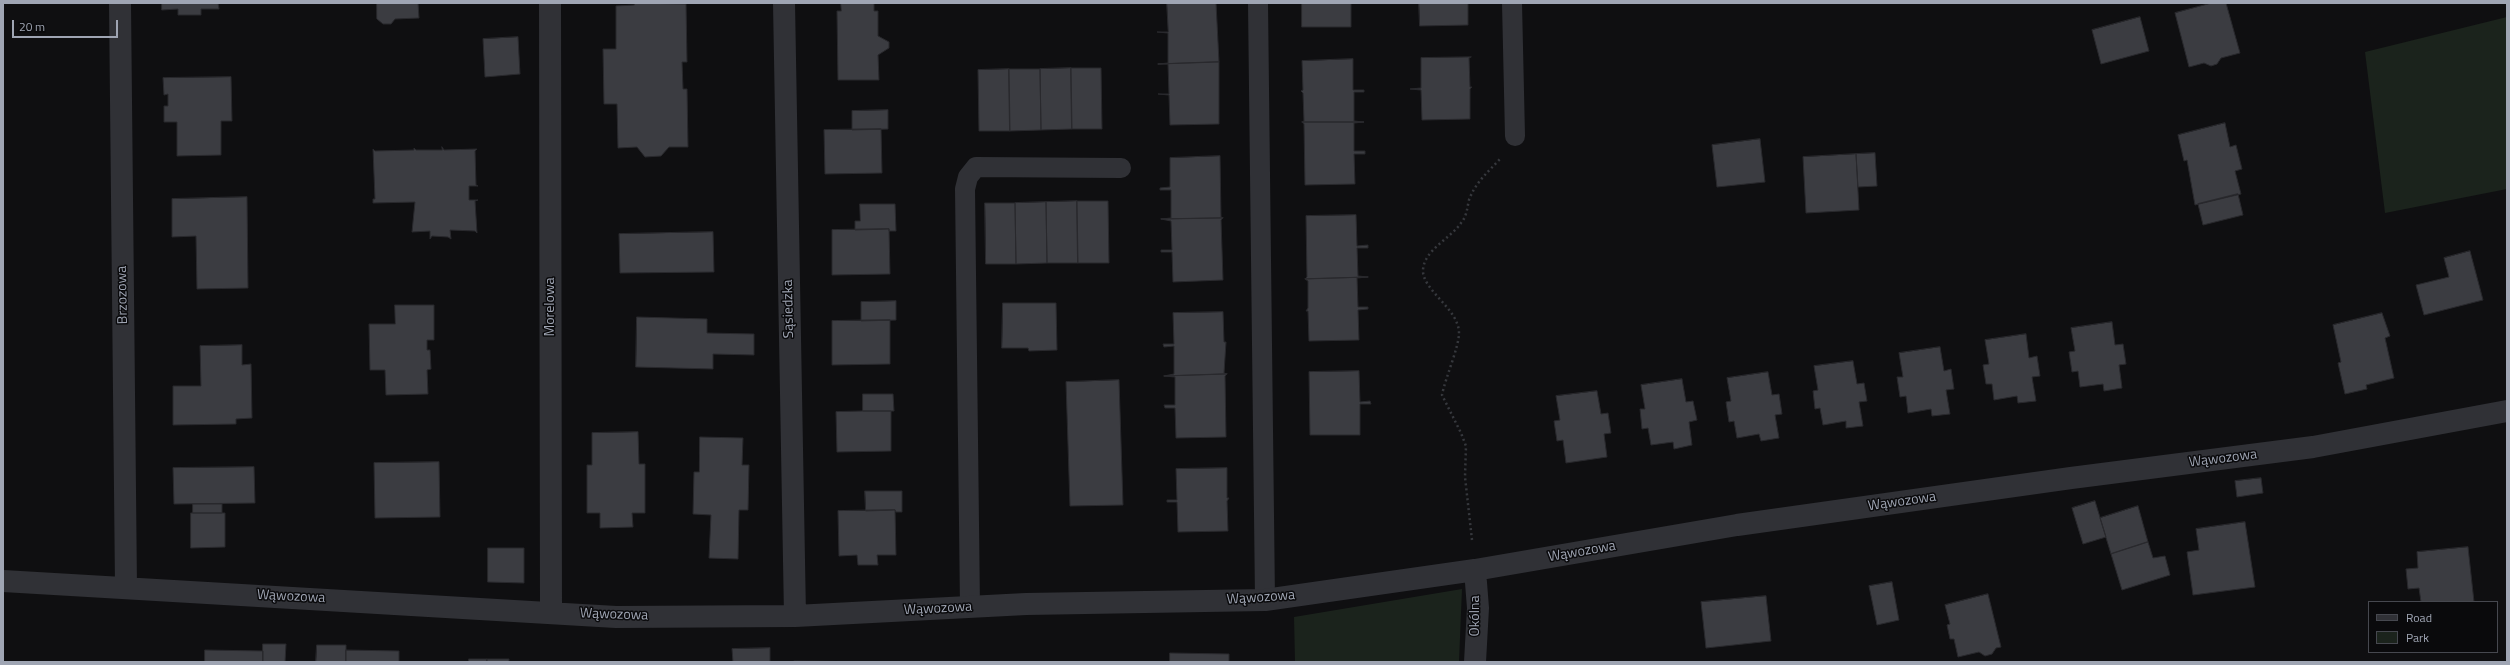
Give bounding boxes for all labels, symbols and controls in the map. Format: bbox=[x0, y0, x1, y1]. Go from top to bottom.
scale bar bbox=[14, 12, 120, 38]
text: 20 m bbox=[19, 17, 45, 36]
street label: Brzozowa bbox=[114, 266, 132, 324]
street label: Morelowa bbox=[543, 277, 559, 337]
street label: Sąsiedzka bbox=[780, 280, 798, 338]
street label: Wąwozowa bbox=[2188, 446, 2258, 472]
street label: Wąwozowa bbox=[1867, 489, 1937, 515]
street label: Wąwozowa bbox=[1547, 538, 1617, 566]
street label: Wąwozowa bbox=[256, 587, 326, 607]
street label: Wąwozowa bbox=[1226, 587, 1296, 609]
street label: Okólna bbox=[1468, 596, 1484, 636]
street label: Wąwozowa bbox=[903, 599, 973, 619]
legend bbox=[2368, 601, 2498, 653]
street label: Wąwozowa bbox=[580, 605, 648, 625]
text: Road bbox=[2406, 608, 2432, 627]
text: Park bbox=[2406, 628, 2429, 647]

